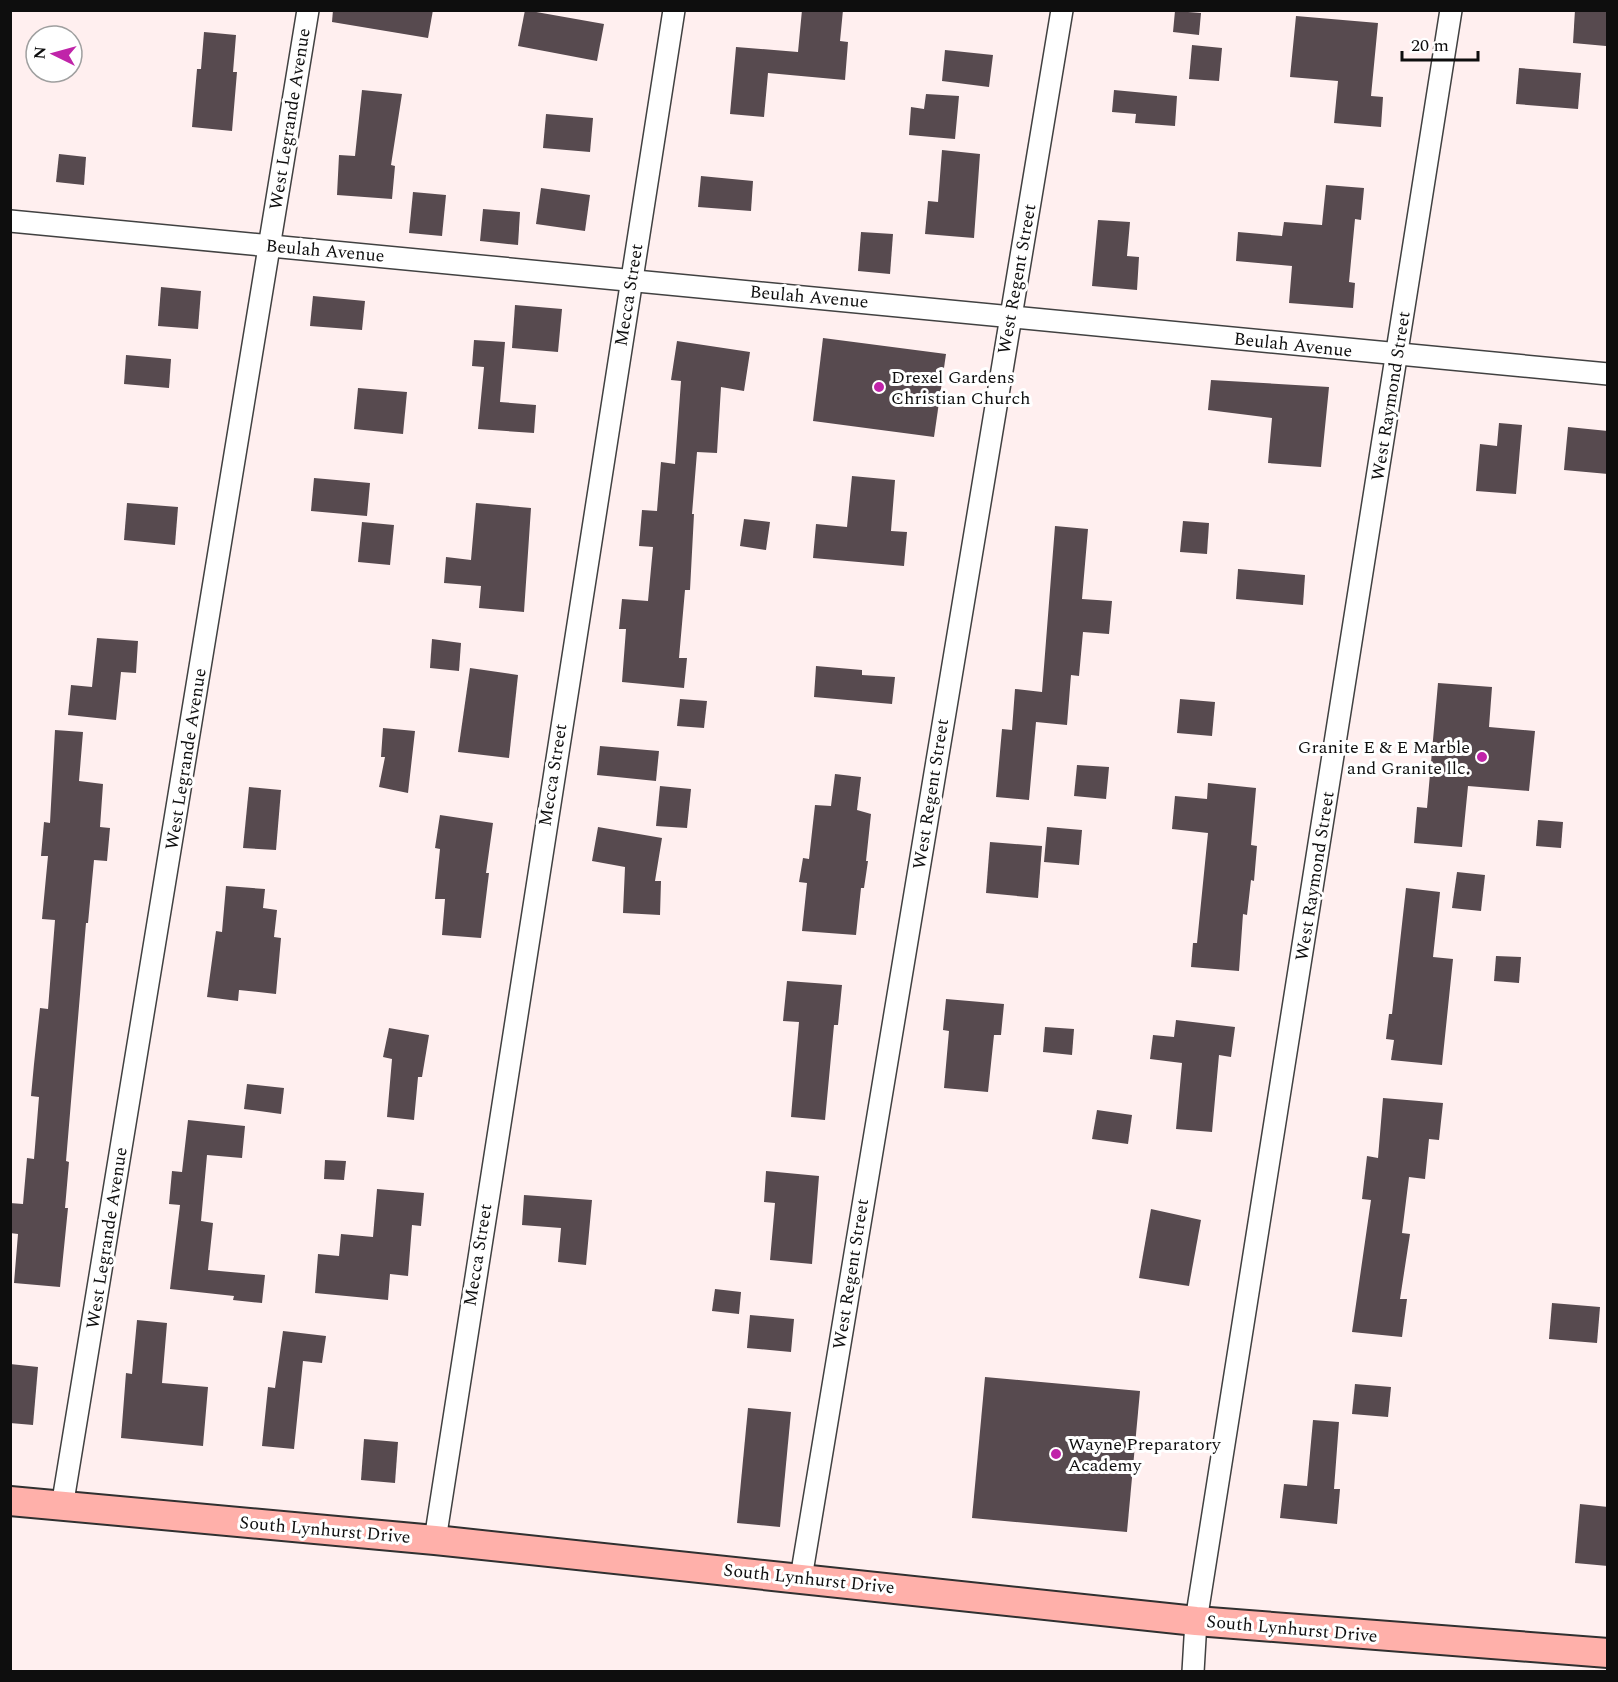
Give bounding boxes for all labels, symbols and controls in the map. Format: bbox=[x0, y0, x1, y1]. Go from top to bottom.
north arrow bbox=[24, 24, 84, 84]
scale bar bbox=[1402, 24, 1478, 62]
street label: West Legrande Avenue bbox=[262, 26, 318, 212]
text: 20 m bbox=[1411, 32, 1449, 59]
text: N bbox=[28, 45, 53, 60]
street label: West Regent Street bbox=[991, 202, 1043, 356]
street label: Beulah Avenue bbox=[264, 232, 386, 270]
street label: Mecca Street bbox=[608, 242, 650, 348]
street label: Beulah Avenue bbox=[748, 278, 870, 316]
street label: West Raymond Street bbox=[1364, 309, 1418, 483]
street label: Beulah Avenue bbox=[1232, 325, 1354, 365]
place label: Drexel Gardens Christian Church bbox=[891, 364, 1031, 412]
marker: Drexel Gardens Christian Church bbox=[872, 380, 886, 394]
street label: West Legrande Avenue bbox=[158, 666, 214, 852]
street label: West Regent Street bbox=[906, 717, 956, 871]
street label: Mecca Street bbox=[532, 722, 574, 828]
place label: Granite E & E Marble and Granite llc. bbox=[1298, 734, 1470, 782]
marker: Granite E & E Marble and Granite llc. bbox=[1475, 750, 1489, 764]
street label: West Raymond Street bbox=[1288, 789, 1342, 963]
street label: West Legrande Avenue bbox=[79, 1145, 135, 1331]
street label: West Regent Street bbox=[826, 1197, 876, 1351]
street label: Mecca Street bbox=[457, 1202, 499, 1308]
place label: Wayne Preparatory Academy bbox=[1068, 1431, 1222, 1479]
marker: Wayne Preparatory Academy bbox=[1049, 1447, 1063, 1461]
street label: South Lynhurst Drive bbox=[238, 1509, 412, 1551]
street label: South Lynhurst Drive bbox=[722, 1557, 896, 1601]
street label: South Lynhurst Drive bbox=[1205, 1608, 1379, 1650]

